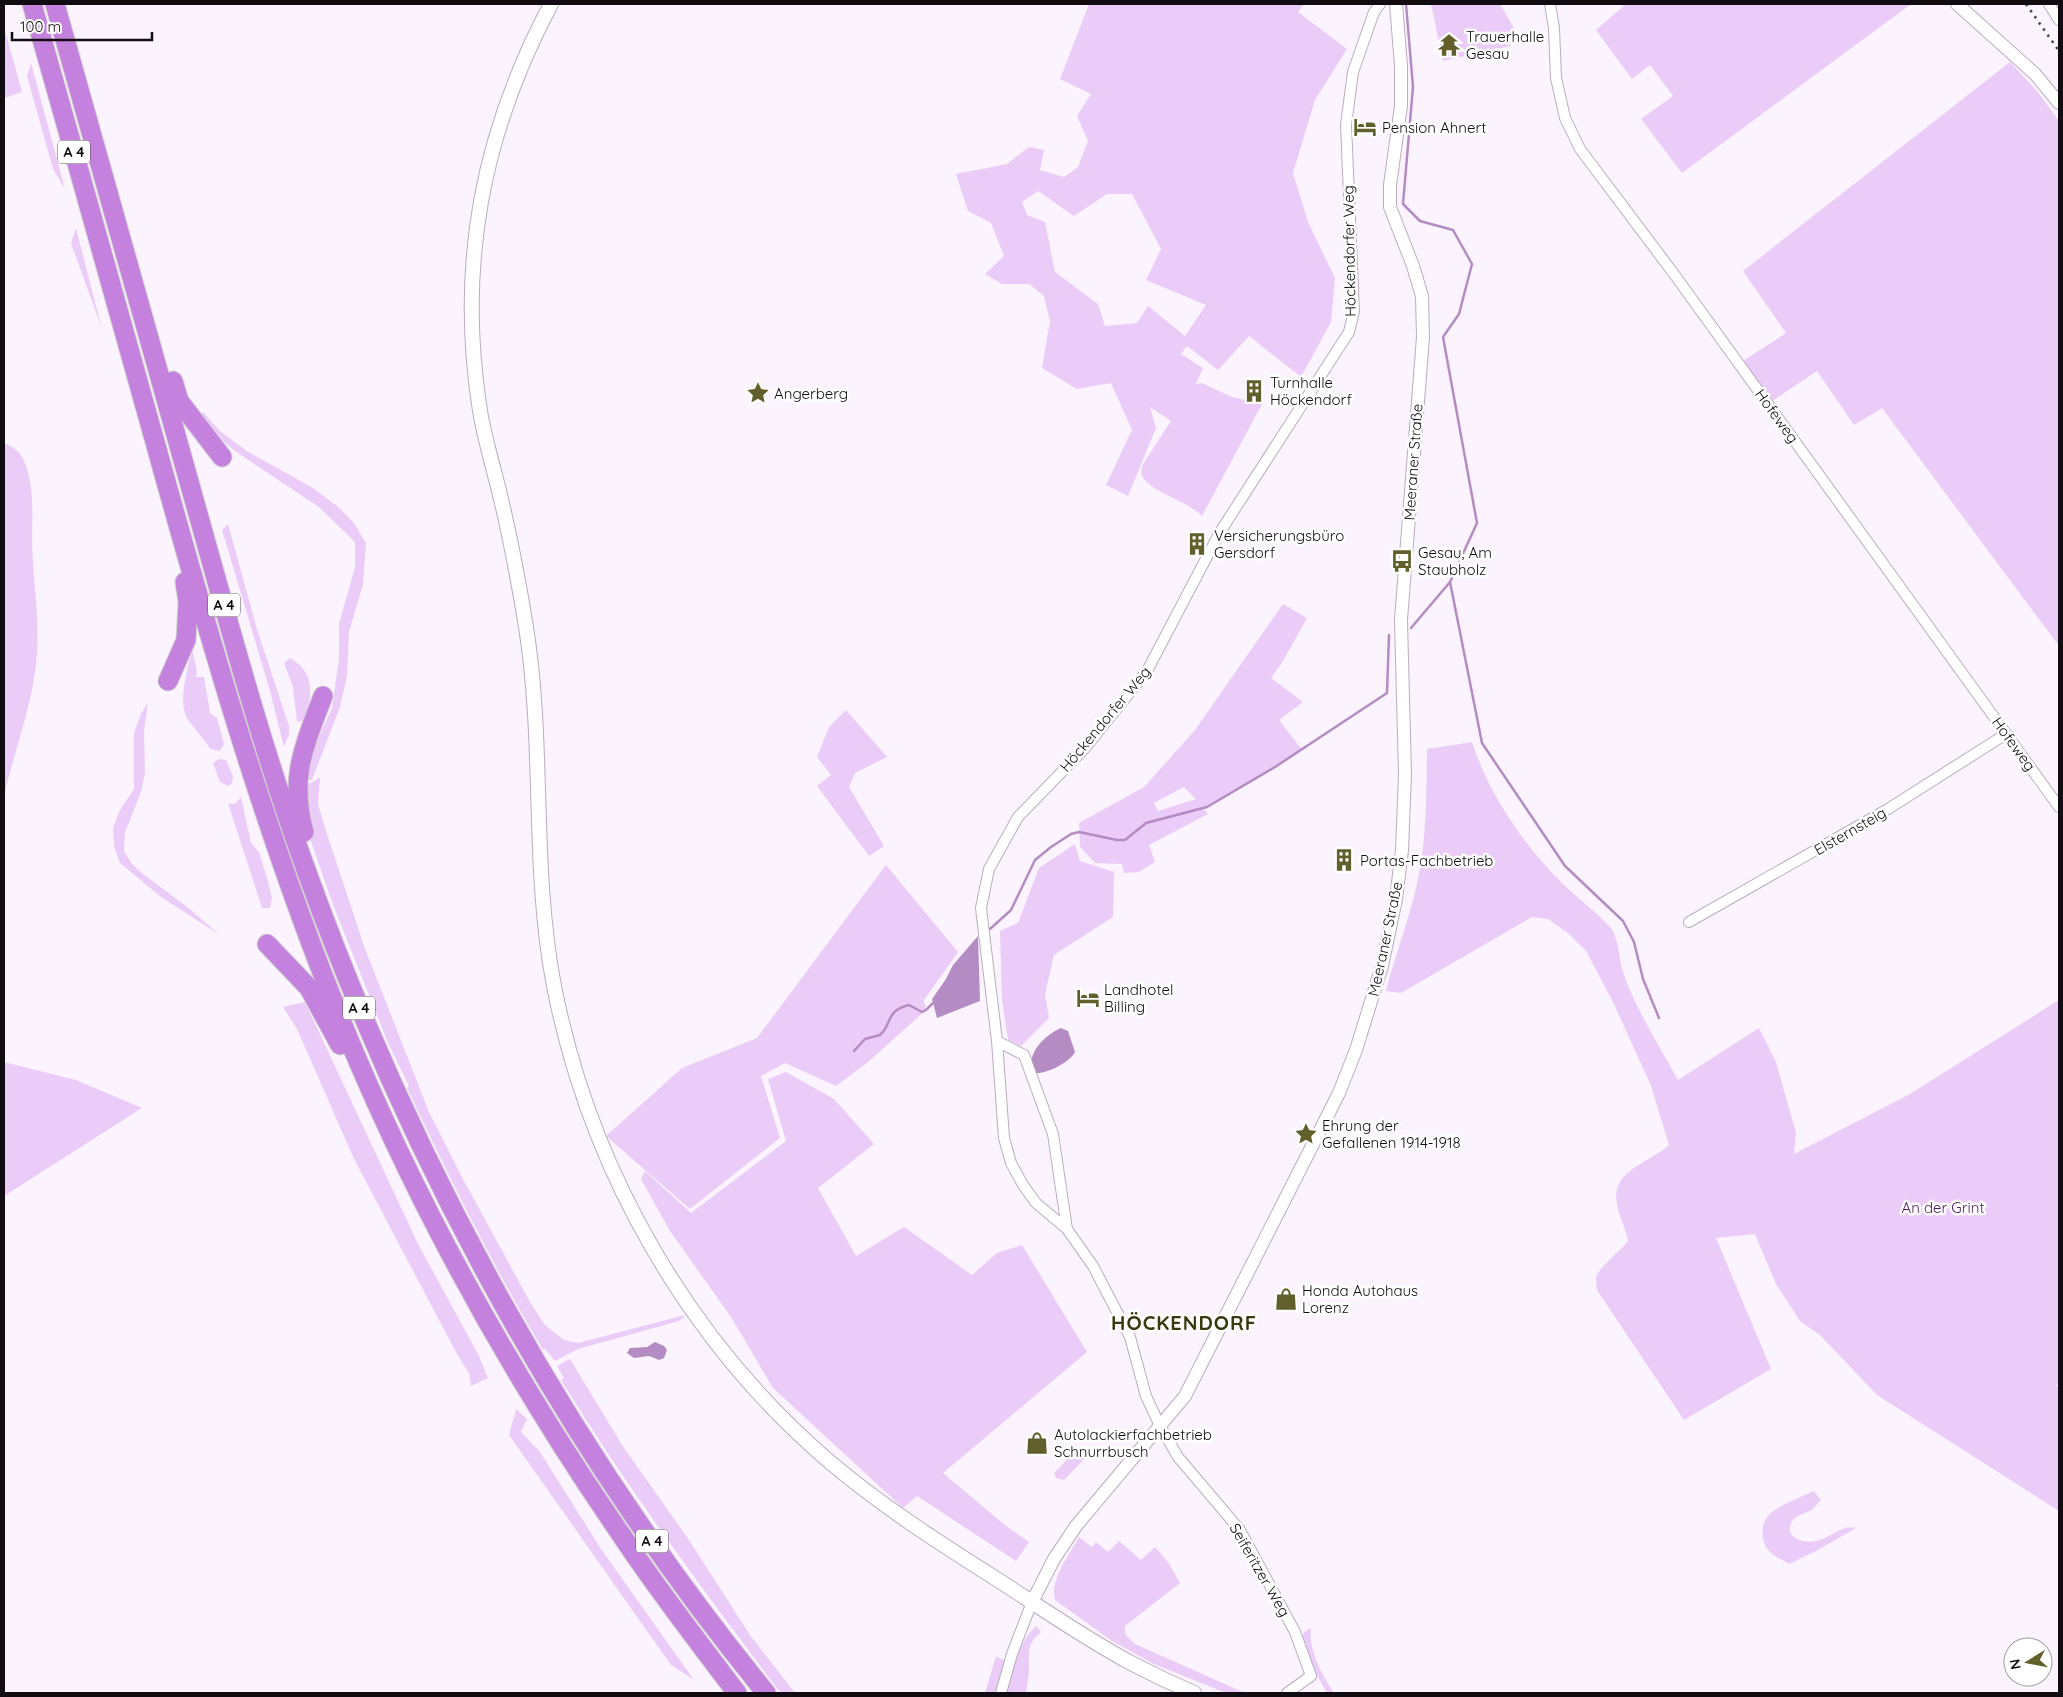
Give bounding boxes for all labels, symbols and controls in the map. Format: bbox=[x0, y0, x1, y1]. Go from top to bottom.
scale bar bbox=[12, 10, 152, 42]
text: 100 m bbox=[20, 17, 61, 36]
place label: Trauerhalle Gesau bbox=[1466, 27, 1544, 63]
temple icon: Trauerhalle Gesau bbox=[1436, 32, 1462, 58]
hotel icon: Pension Ahnert bbox=[1352, 114, 1378, 140]
place label: Pension Ahnert bbox=[1382, 118, 1486, 137]
road number: A 4 bbox=[58, 140, 90, 163]
street label: Höckendorfer Weg bbox=[1338, 185, 1360, 317]
place label: Turnhalle Höckendorf bbox=[1270, 373, 1352, 409]
building icon: Turnhalle Höckendorf bbox=[1241, 378, 1267, 404]
place icon: Angerberg bbox=[745, 380, 771, 406]
place label: Angerberg bbox=[774, 384, 848, 403]
street label: Hofeweg bbox=[1751, 385, 1803, 447]
street label: Meeraner Straße bbox=[1399, 403, 1427, 521]
place label: Versicherungsbüro Gersdorf bbox=[1214, 526, 1344, 562]
building icon: Versicherungsbüro Gersdorf bbox=[1184, 531, 1210, 557]
place label: Gesau, Am Staubholz bbox=[1418, 543, 1492, 579]
bus stop icon: Gesau, Am Staubholz bbox=[1389, 548, 1415, 574]
road number: A 4 bbox=[208, 594, 240, 616]
street label: Höckendorfer Weg bbox=[1055, 662, 1155, 776]
street label: Hofeweg bbox=[1988, 713, 2040, 775]
street label: Elsternsteig bbox=[1811, 803, 1889, 859]
building icon: Portas-Fachbetrieb bbox=[1331, 847, 1357, 873]
place label: Portas-Fachbetrieb bbox=[1360, 851, 1493, 870]
street label: Meeraner Straße bbox=[1364, 880, 1406, 998]
place label: Landhotel Billing bbox=[1104, 980, 1173, 1016]
hotel icon: Landhotel Billing bbox=[1075, 985, 1101, 1011]
road number: A 4 bbox=[343, 996, 375, 1020]
place label: Ehrung der Gefallenen 1914-1918 bbox=[1322, 1116, 1461, 1152]
place icon: Ehrung der Gefallenen 1914-1918 bbox=[1293, 1121, 1319, 1147]
park label: An der Grint bbox=[1901, 1198, 1985, 1217]
place label: Honda Autohaus Lorenz bbox=[1302, 1281, 1418, 1317]
shop icon: Honda Autohaus Lorenz bbox=[1273, 1286, 1299, 1312]
district label: HÖCKENDORF bbox=[1111, 1310, 1257, 1335]
place label: Autolackierfachbetrieb Schnurrbusch bbox=[1054, 1425, 1212, 1461]
shop icon: Autolackierfachbetrieb Schnurrbusch bbox=[1024, 1430, 1050, 1456]
street label: Seiferitzer Weg bbox=[1226, 1520, 1294, 1620]
road number: A 4 bbox=[636, 1530, 668, 1552]
north arrow bbox=[2003, 1637, 2053, 1687]
text: N bbox=[2005, 1658, 2025, 1671]

